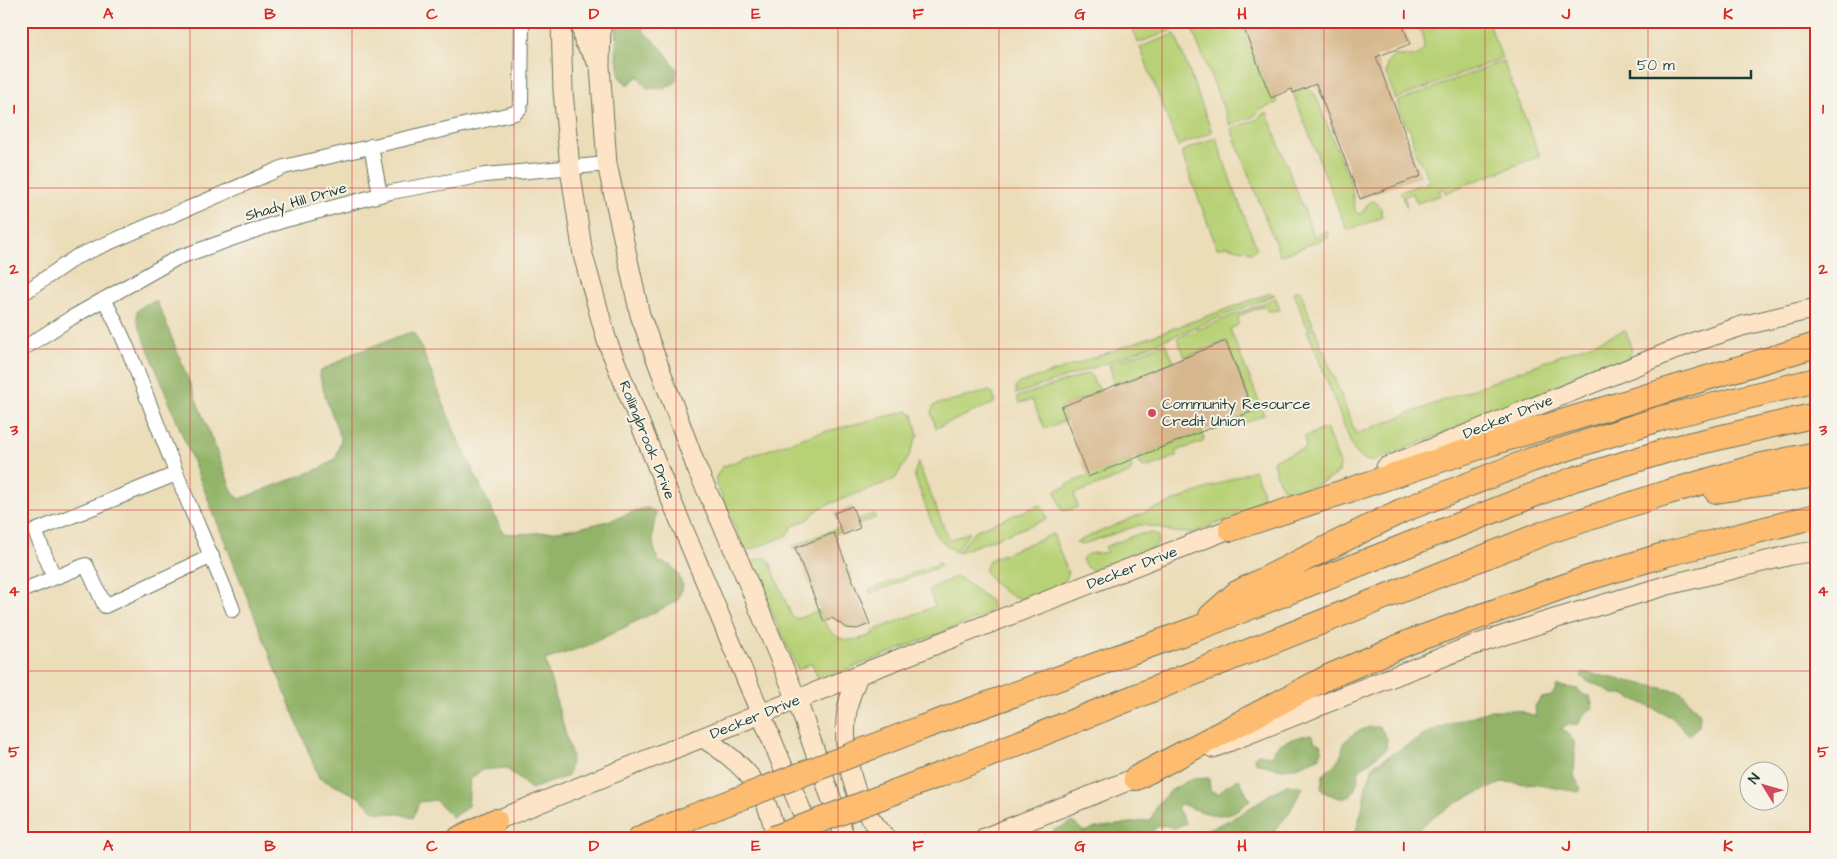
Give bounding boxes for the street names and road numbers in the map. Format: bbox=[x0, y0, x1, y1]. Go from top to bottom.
street label: Shady Hill Drive bbox=[243, 177, 350, 228]
street label: Rollingbrook Drive bbox=[613, 378, 680, 503]
street label: Decker Drive bbox=[1460, 389, 1556, 445]
street label: Decker Drive bbox=[1084, 541, 1180, 595]
street label: Decker Drive bbox=[707, 689, 803, 745]

